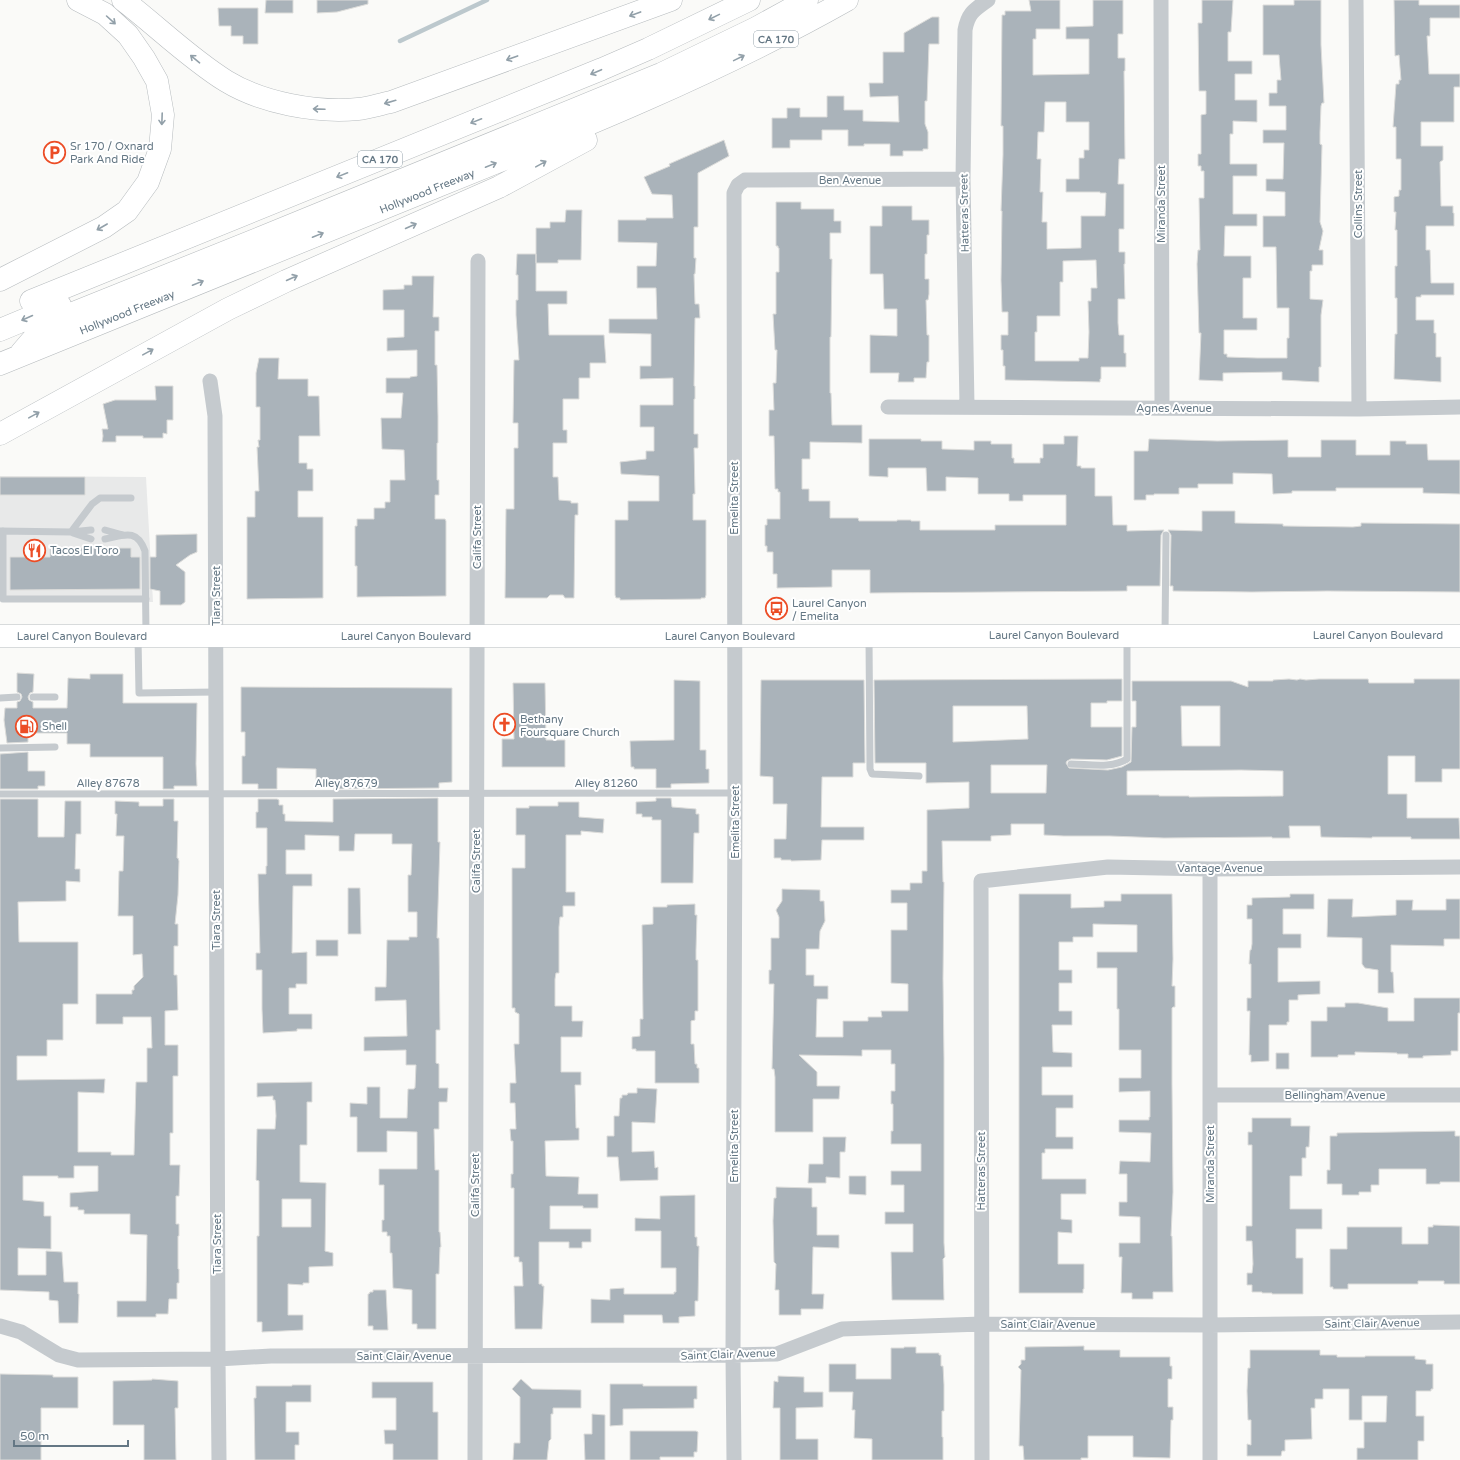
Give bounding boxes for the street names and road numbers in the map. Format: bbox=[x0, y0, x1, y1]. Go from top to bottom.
road number: CA 170 bbox=[754, 31, 798, 47]
road number: CA 170 bbox=[358, 151, 402, 167]
street label: Miranda Street bbox=[1155, 165, 1168, 243]
street label: Hollywood Freeway bbox=[378, 166, 477, 217]
street label: Collins Street bbox=[1352, 170, 1365, 238]
street label: Hatteras Street bbox=[957, 173, 972, 253]
street label: Ben Avenue bbox=[819, 174, 881, 187]
street label: Hollywood Freeway bbox=[78, 287, 177, 338]
street label: Agnes Avenue bbox=[1136, 402, 1212, 415]
street label: Emelita Street bbox=[728, 461, 741, 535]
street label: Califa Street bbox=[471, 505, 484, 569]
street label: Tiara Street bbox=[210, 566, 223, 626]
street label: Laurel Canyon Boulevard bbox=[989, 629, 1119, 642]
street label: Laurel Canyon Boulevard bbox=[1313, 629, 1443, 642]
street label: Laurel Canyon Boulevard bbox=[17, 630, 147, 643]
street label: Laurel Canyon Boulevard bbox=[341, 630, 471, 643]
street label: Laurel Canyon Boulevard bbox=[665, 630, 795, 643]
street label: Alley 87678 bbox=[76, 777, 140, 790]
street label: Alley 87679 bbox=[314, 777, 378, 790]
street label: Alley 81260 bbox=[574, 777, 638, 790]
street label: Emelita Street bbox=[729, 785, 742, 859]
street label: Califa Street bbox=[470, 829, 483, 893]
street label: Vantage Avenue bbox=[1177, 862, 1263, 875]
street label: Tiara Street bbox=[210, 890, 223, 950]
street label: Bellingham Avenue bbox=[1285, 1089, 1385, 1102]
street label: Emelita Street bbox=[728, 1109, 741, 1183]
street label: Miranda Street bbox=[1204, 1125, 1217, 1203]
street label: Hatteras Street bbox=[975, 1132, 988, 1210]
street label: Califa Street bbox=[469, 1153, 482, 1217]
street label: Tiara Street bbox=[211, 1214, 224, 1274]
street label: Saint Clair Avenue bbox=[1324, 1316, 1420, 1331]
street label: Saint Clair Avenue bbox=[1000, 1318, 1096, 1331]
street label: Saint Clair Avenue bbox=[680, 1346, 776, 1363]
street label: Saint Clair Avenue bbox=[356, 1350, 452, 1363]

